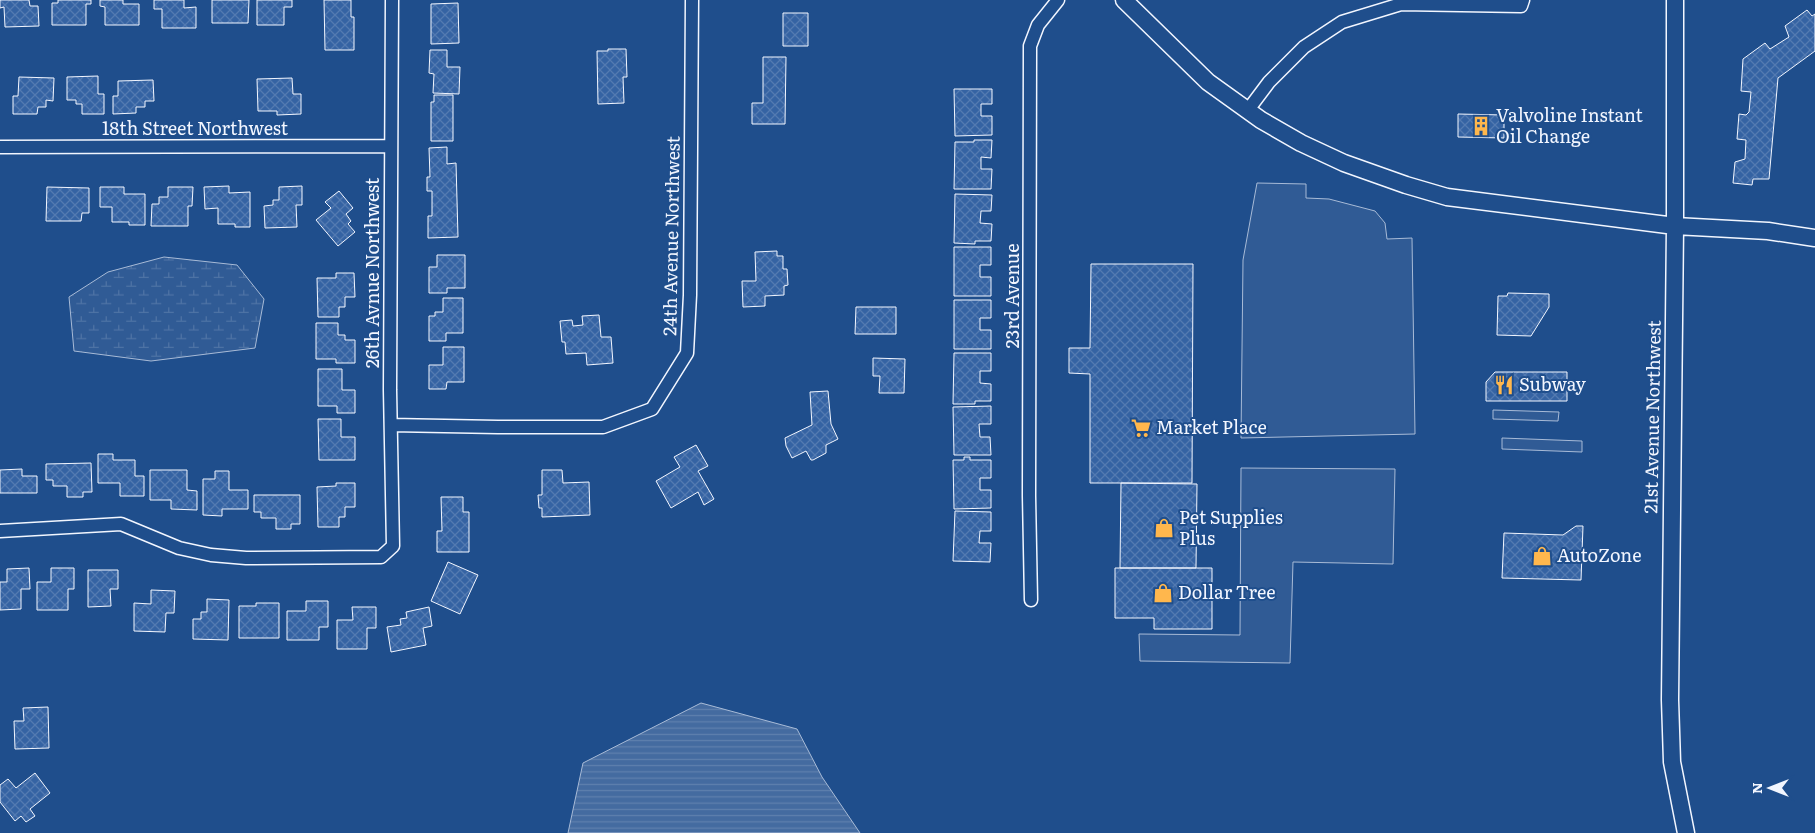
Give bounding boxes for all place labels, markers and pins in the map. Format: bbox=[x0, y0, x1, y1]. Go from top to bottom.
place label: Valvoline Instant Oil Change bbox=[1496, 101, 1643, 149]
building icon: Valvoline Instant Oil Change bbox=[1470, 115, 1492, 137]
place label: Subway bbox=[1519, 370, 1586, 397]
restaurant icon: Subway bbox=[1493, 374, 1515, 396]
place label: Market Place bbox=[1156, 413, 1267, 440]
supermarket icon: Market Place bbox=[1130, 417, 1152, 439]
place label: Pet Supplies Plus bbox=[1179, 503, 1283, 551]
shop icon: Pet Supplies Plus bbox=[1153, 517, 1175, 539]
place label: AutoZone bbox=[1557, 541, 1641, 568]
shop icon: AutoZone bbox=[1531, 545, 1553, 567]
place label: Dollar Tree bbox=[1178, 578, 1276, 605]
shop icon: Dollar Tree bbox=[1152, 582, 1174, 604]

